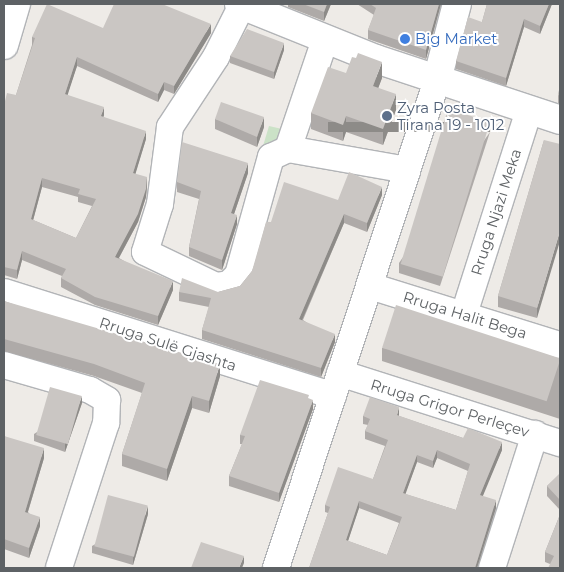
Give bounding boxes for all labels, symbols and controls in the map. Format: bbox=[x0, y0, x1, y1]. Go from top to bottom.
place label: Big Market bbox=[415, 30, 497, 48]
marker: Big Market bbox=[399, 33, 411, 45]
place label: Zyra Posta Tirana 19 - 1012 bbox=[397, 98, 504, 133]
marker: Zyra Posta Tirana 19 - 1012 bbox=[381, 110, 393, 122]
street label: Rruga Njazi Meka bbox=[467, 146, 525, 278]
street label: Rruga Halit Bega bbox=[401, 288, 529, 342]
street label: Rruga Sulë Gjashta bbox=[97, 313, 239, 375]
street label: Rruga Grigor Perleçev bbox=[368, 375, 532, 441]

